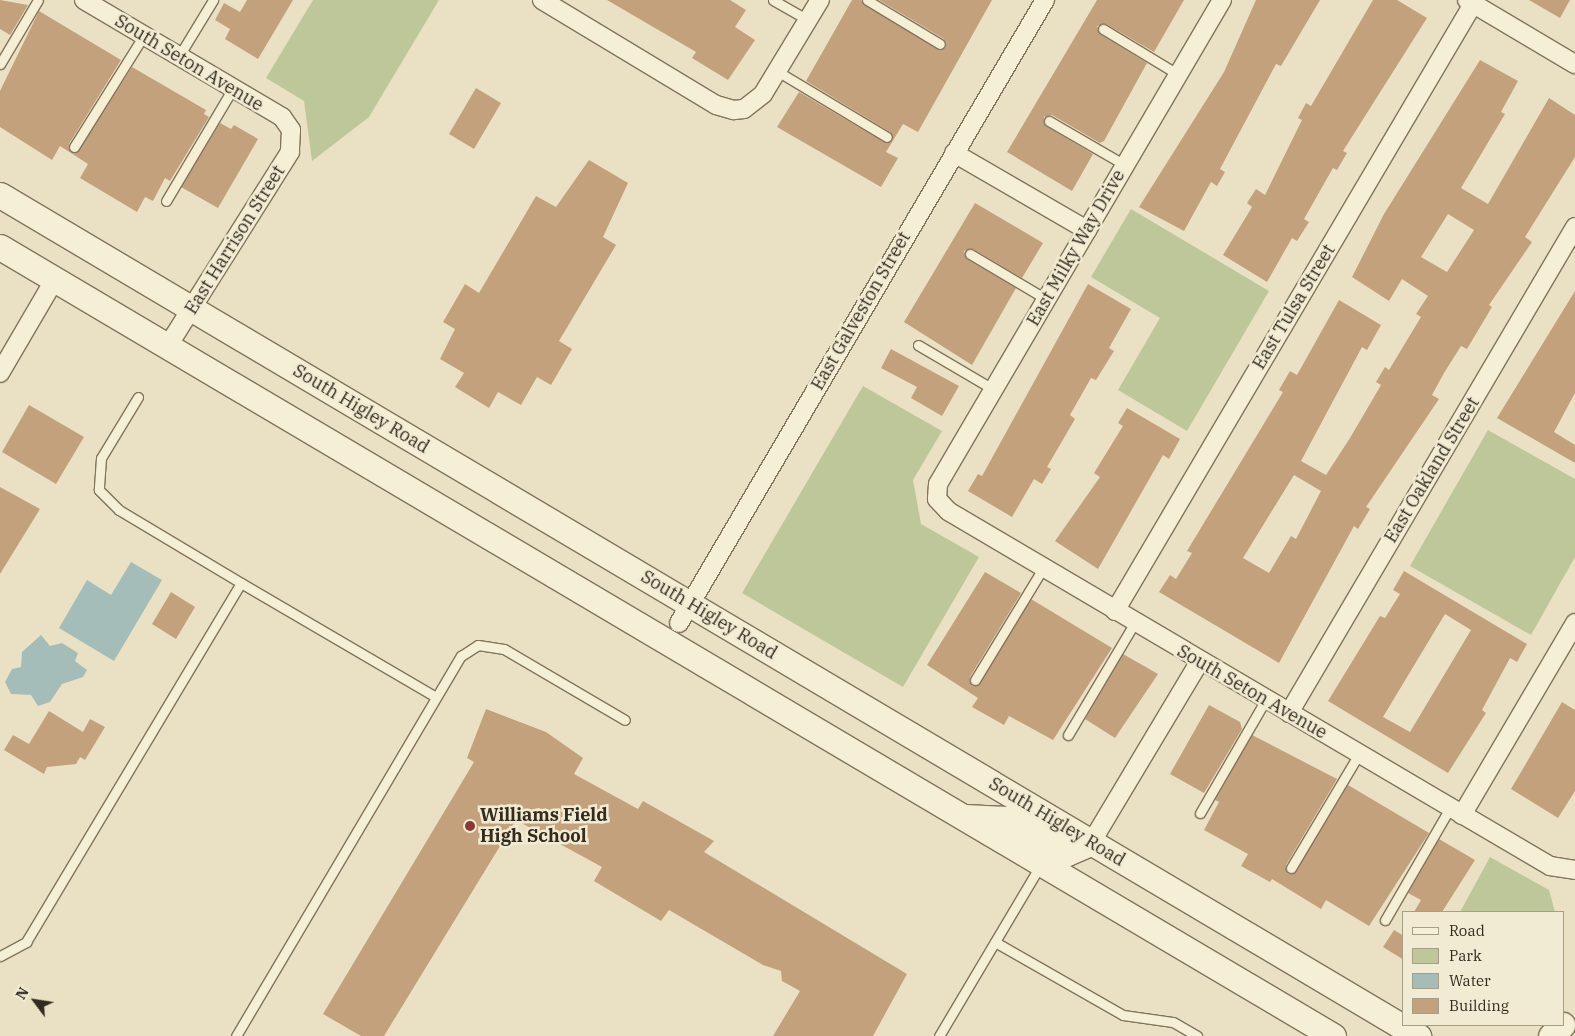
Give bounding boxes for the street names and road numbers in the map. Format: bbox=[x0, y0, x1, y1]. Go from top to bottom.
street label: South Seton Avenue bbox=[111, 10, 267, 116]
street label: East Harrison Street bbox=[180, 162, 290, 318]
street label: East Milky Way Drive bbox=[1022, 166, 1130, 330]
street label: East Galveston Street bbox=[807, 228, 915, 394]
street label: East Tulsa Street bbox=[1248, 241, 1340, 373]
street label: South Higley Road bbox=[289, 360, 433, 458]
street label: East Oakland Street bbox=[1380, 393, 1484, 547]
street label: South Higley Road bbox=[637, 566, 781, 664]
street label: South Seton Avenue bbox=[1173, 640, 1331, 744]
street label: South Higley Road bbox=[985, 773, 1129, 871]

